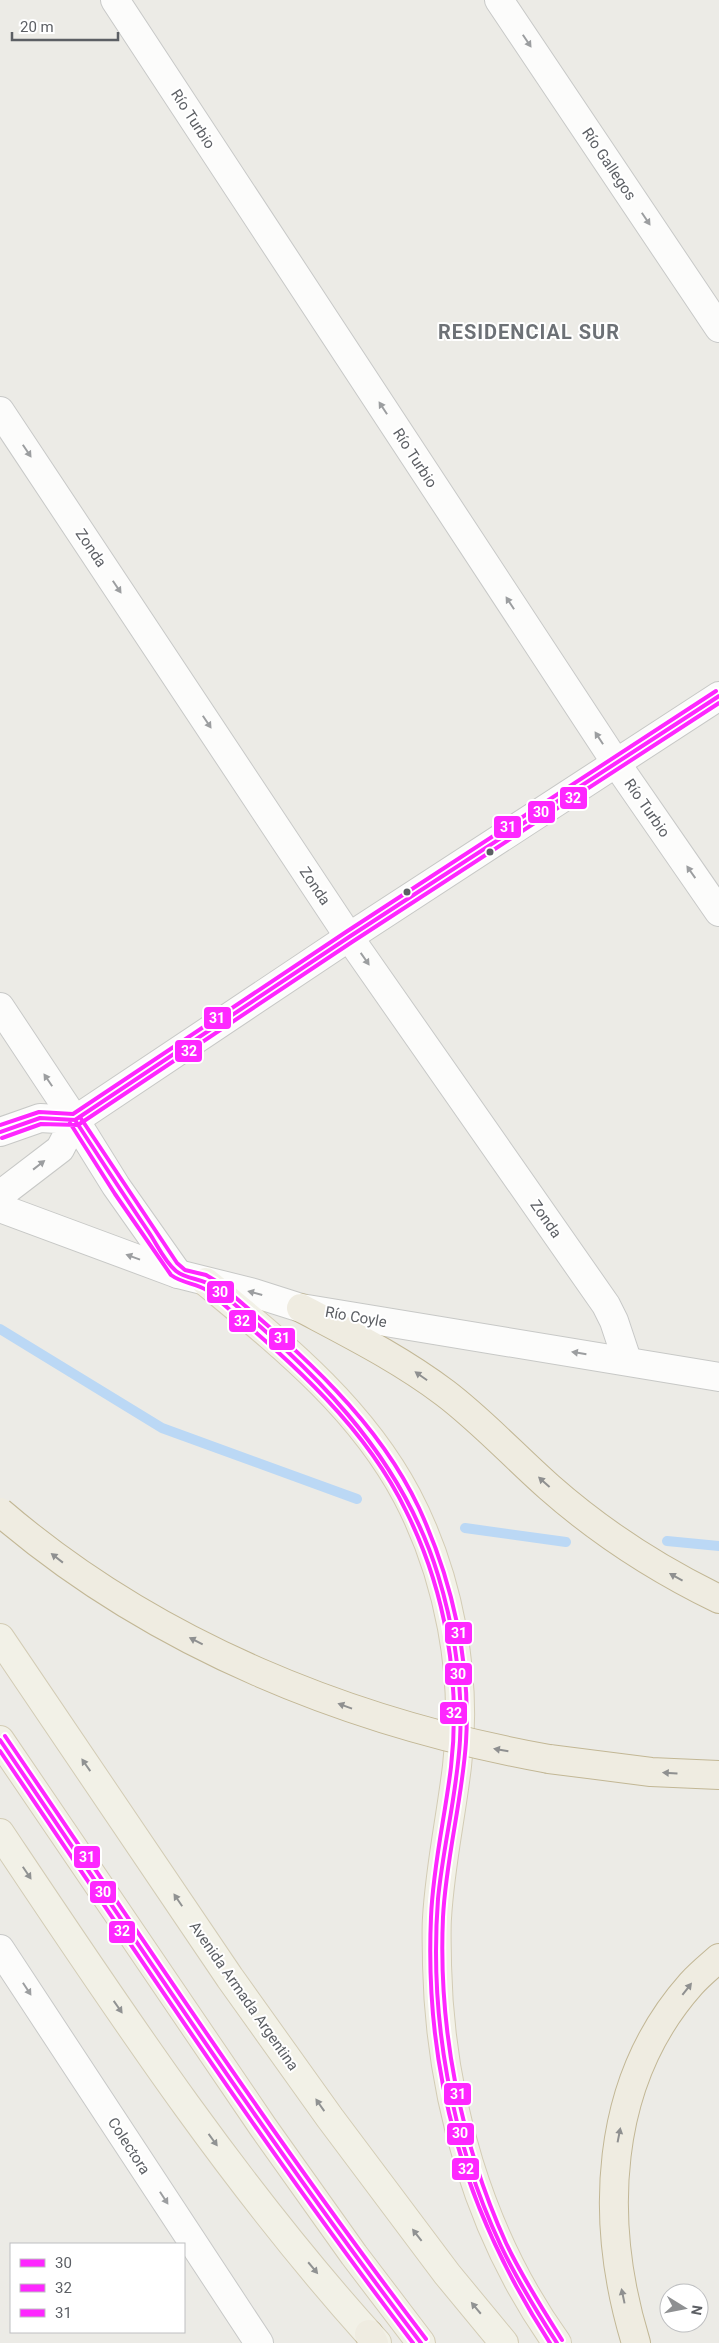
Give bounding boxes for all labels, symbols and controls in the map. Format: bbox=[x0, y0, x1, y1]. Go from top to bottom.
scale bar bbox=[12, 10, 119, 42]
text: 20 m bbox=[20, 18, 54, 36]
one-way arrow bbox=[522, 34, 531, 47]
street label: Río Turbio bbox=[167, 86, 219, 152]
street label: Río Gallegos bbox=[578, 124, 640, 204]
one-way arrow bbox=[641, 213, 651, 226]
district label: RESIDENCIAL SUR bbox=[438, 320, 620, 344]
one-way arrow bbox=[378, 401, 388, 415]
street label: Río Turbio bbox=[389, 425, 441, 491]
one-way arrow bbox=[22, 445, 32, 458]
street label: Zonda bbox=[72, 525, 110, 571]
one-way arrow bbox=[112, 580, 122, 593]
one-way arrow bbox=[505, 596, 515, 609]
one-way arrow bbox=[202, 715, 211, 729]
one-way arrow bbox=[594, 732, 604, 745]
street label: Río Turbio bbox=[620, 775, 674, 841]
line badge: 32 bbox=[559, 786, 588, 810]
text: 32 bbox=[565, 790, 581, 806]
line badge: 30 bbox=[527, 800, 556, 824]
text: 30 bbox=[533, 804, 549, 820]
line badge: 31 bbox=[493, 815, 522, 839]
text: 31 bbox=[500, 819, 516, 835]
unlabelled marker bbox=[485, 847, 495, 857]
street label: Zonda bbox=[296, 863, 334, 909]
one-way arrow bbox=[686, 866, 696, 879]
unlabelled marker bbox=[402, 887, 412, 897]
one-way arrow bbox=[360, 952, 370, 966]
line badge: 31 bbox=[203, 1006, 232, 1030]
text: 31 bbox=[209, 1010, 225, 1026]
line badge: 32 bbox=[174, 1039, 203, 1063]
text: 32 bbox=[181, 1043, 197, 1059]
one-way arrow bbox=[43, 1073, 53, 1086]
one-way arrow bbox=[32, 1160, 45, 1171]
street label: Zonda bbox=[526, 1197, 566, 1241]
one-way arrow bbox=[125, 1253, 140, 1260]
line badge: 30 bbox=[206, 1280, 235, 1304]
text: 30 bbox=[212, 1284, 228, 1300]
one-way arrow bbox=[247, 1289, 262, 1297]
street label: Río Coyle bbox=[324, 1303, 388, 1331]
line badge: 32 bbox=[228, 1309, 257, 1333]
text: 32 bbox=[234, 1313, 250, 1329]
line badge: 31 bbox=[268, 1327, 296, 1351]
text: 31 bbox=[274, 1330, 290, 1346]
one-way arrow bbox=[571, 1349, 587, 1357]
one-way arrow bbox=[414, 1371, 428, 1381]
one-way arrow bbox=[539, 1476, 551, 1488]
one-way arrow bbox=[51, 1552, 64, 1563]
one-way arrow bbox=[668, 1573, 683, 1581]
line badge: 31 bbox=[444, 1621, 473, 1645]
text: 31 bbox=[451, 1625, 467, 1641]
one-way arrow bbox=[189, 1637, 203, 1645]
line badge: 30 bbox=[444, 1662, 473, 1686]
text: 30 bbox=[450, 1666, 466, 1682]
line badge: 32 bbox=[439, 1701, 468, 1725]
one-way arrow bbox=[337, 1702, 352, 1710]
text: 32 bbox=[446, 1705, 462, 1721]
one-way arrow bbox=[493, 1746, 509, 1754]
one-way arrow bbox=[82, 1758, 91, 1772]
one-way arrow bbox=[662, 1769, 678, 1777]
line badge: 31 bbox=[73, 1845, 101, 1869]
text: 31 bbox=[79, 1849, 95, 1865]
one-way arrow bbox=[22, 1866, 32, 1880]
line badge: 30 bbox=[89, 1880, 117, 1904]
text: 30 bbox=[95, 1884, 111, 1900]
one-way arrow bbox=[173, 1893, 183, 1906]
street label: Avenida Armada Argentina bbox=[186, 1918, 302, 2074]
line badge: 32 bbox=[108, 1920, 136, 1944]
text: 32 bbox=[114, 1923, 130, 1939]
one-way arrow bbox=[22, 1983, 32, 1996]
one-way arrow bbox=[682, 1983, 693, 1996]
one-way arrow bbox=[113, 2001, 123, 2014]
line badge: 31 bbox=[443, 2082, 472, 2106]
text: 31 bbox=[450, 2086, 466, 2102]
one-way arrow bbox=[315, 2098, 325, 2112]
street label: Colectora bbox=[104, 2114, 154, 2178]
line badge: 30 bbox=[446, 2122, 475, 2146]
text: 30 bbox=[452, 2125, 468, 2141]
one-way arrow bbox=[615, 2127, 623, 2142]
one-way arrow bbox=[208, 2133, 218, 2146]
line badge: 32 bbox=[451, 2157, 480, 2181]
text: 32 bbox=[458, 2161, 474, 2177]
one-way arrow bbox=[159, 2192, 169, 2205]
one-way arrow bbox=[412, 2229, 422, 2242]
legend bbox=[10, 2243, 185, 2333]
text: 30 bbox=[55, 2254, 72, 2272]
one-way arrow bbox=[307, 2261, 318, 2274]
text: 32 bbox=[55, 2279, 72, 2297]
north arrow bbox=[659, 2283, 709, 2333]
one-way arrow bbox=[619, 2288, 627, 2304]
one-way arrow bbox=[470, 2302, 481, 2315]
text: 31 bbox=[55, 2304, 72, 2322]
text: N bbox=[688, 2304, 706, 2317]

